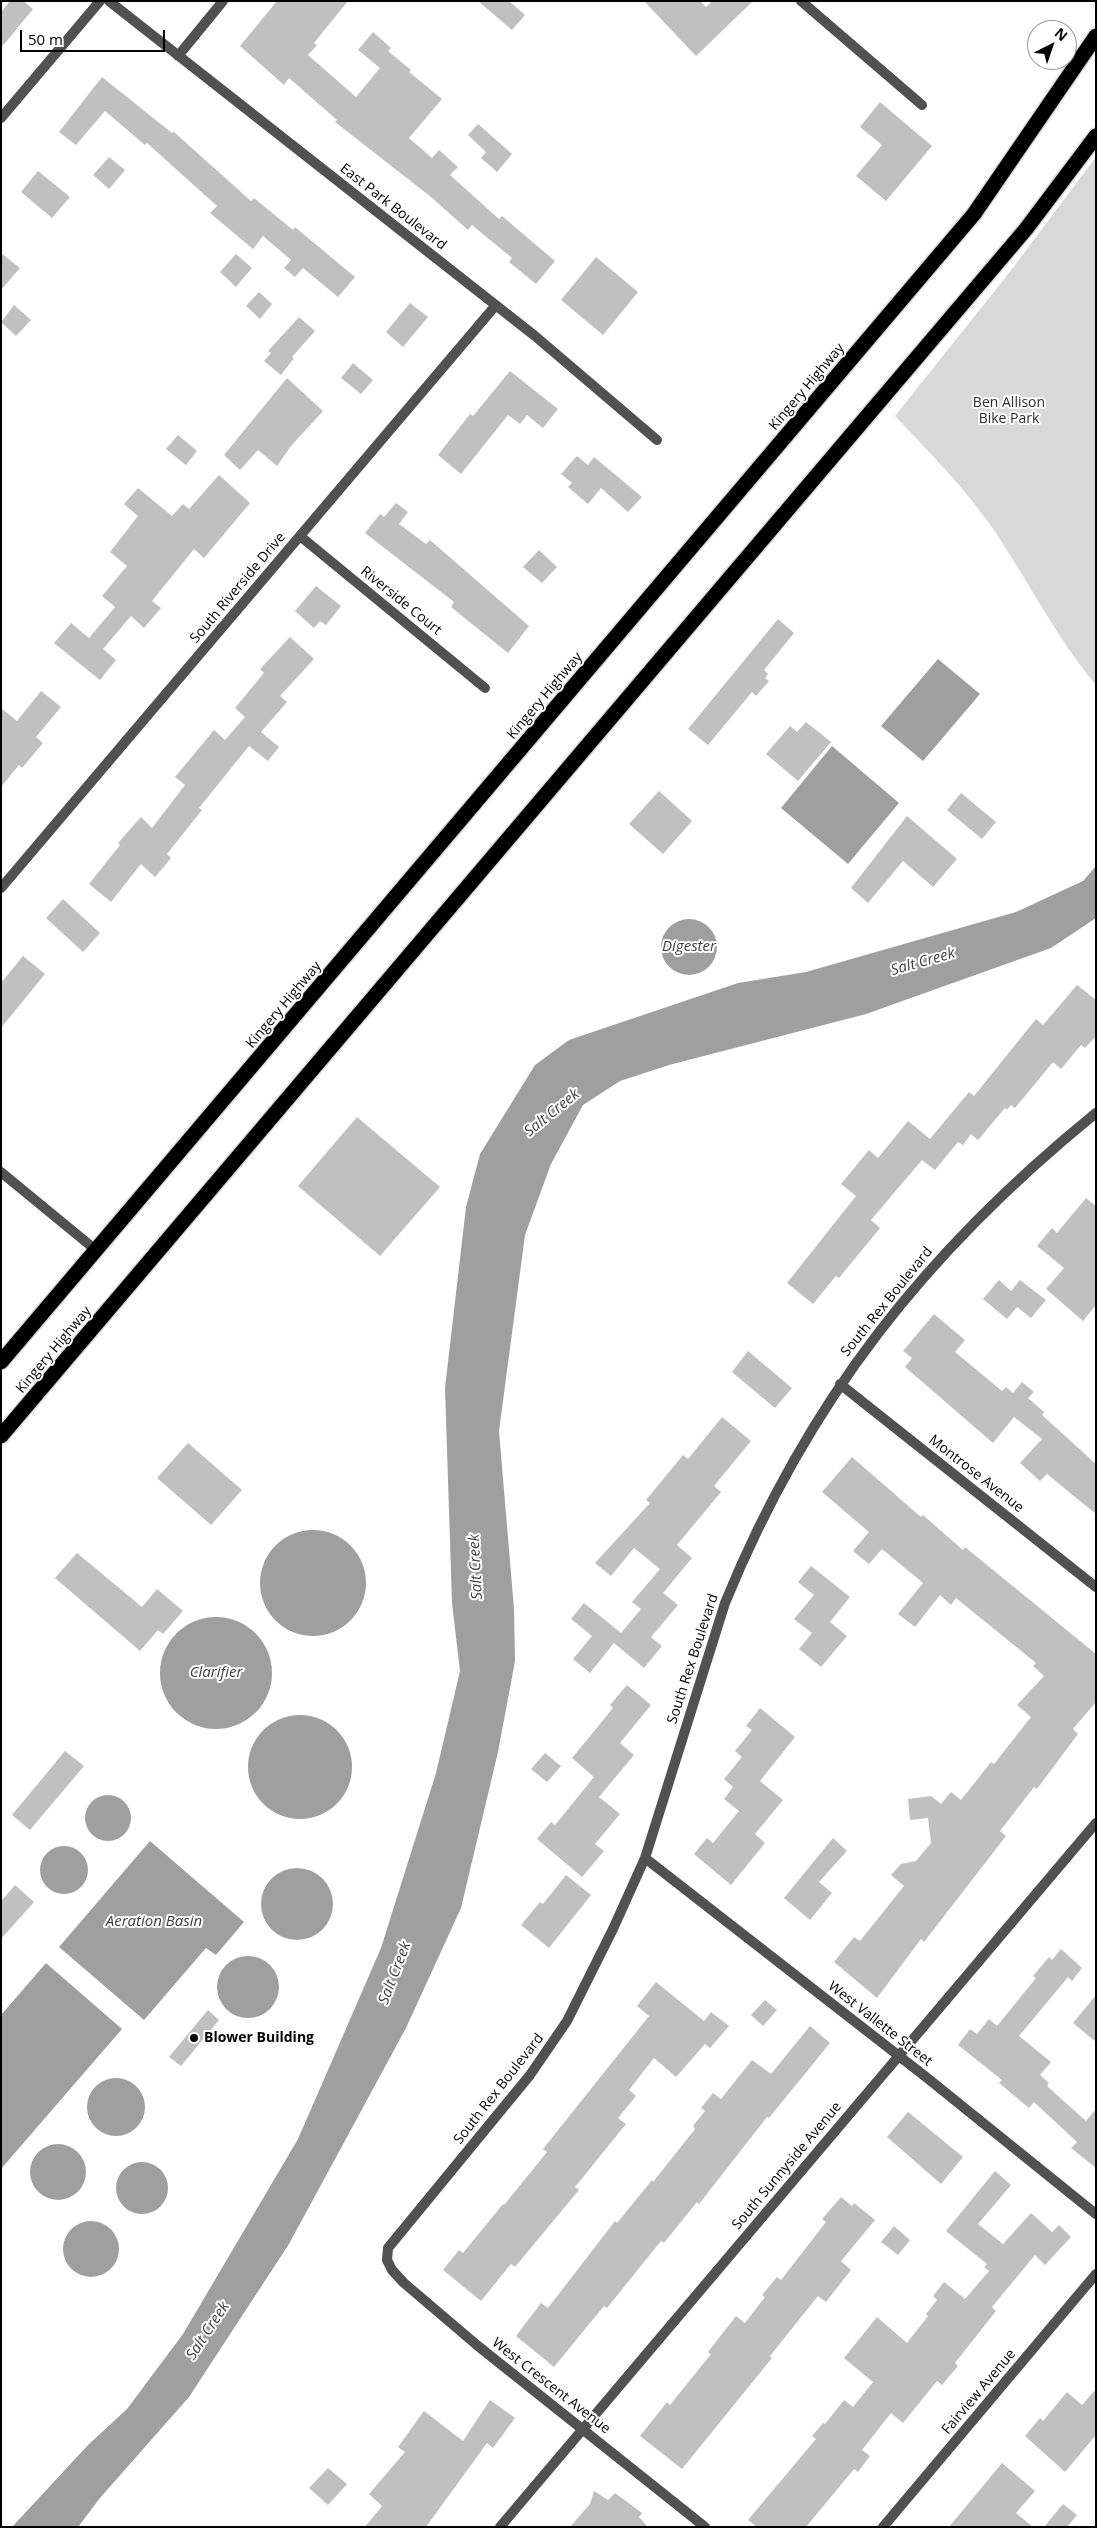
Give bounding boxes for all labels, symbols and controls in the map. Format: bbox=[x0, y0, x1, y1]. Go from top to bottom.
scale bar bbox=[22, 20, 168, 52]
north arrow bbox=[1027, 20, 1077, 70]
text: N bbox=[1051, 23, 1072, 45]
text: 50 m bbox=[28, 29, 63, 49]
street label: East Park Boulevard bbox=[336, 160, 450, 254]
street label: Kingery Highway bbox=[766, 340, 848, 434]
park label: Ben Allison Bike Park bbox=[973, 395, 1045, 428]
street label: South Riverside Drive bbox=[187, 529, 289, 647]
street label: Riverside Court bbox=[357, 563, 445, 639]
street label: Kingery Highway bbox=[504, 649, 586, 743]
water label: Digester bbox=[662, 938, 716, 956]
water label: Salt Creek bbox=[889, 944, 957, 980]
street label: Kingery Highway bbox=[243, 958, 325, 1052]
water label: Salt Creek bbox=[521, 1085, 583, 1141]
street label: South Rex Boulevard bbox=[838, 1244, 936, 1360]
street label: Kingery Highway bbox=[13, 1303, 95, 1397]
street label: Montrose Avenue bbox=[925, 1432, 1027, 1516]
water label: Salt Creek bbox=[465, 1534, 487, 1600]
street label: South Rex Boulevard bbox=[664, 1592, 722, 1726]
water label: Clarifier bbox=[190, 1664, 242, 1682]
water label: Aeration Basin bbox=[106, 1913, 202, 1931]
water label: Salt Creek bbox=[375, 1939, 415, 2007]
street label: West Vallette Street bbox=[825, 1978, 935, 2070]
place label: Blower Building bbox=[204, 2030, 314, 2046]
street label: South Rex Boulevard bbox=[451, 2030, 547, 2148]
marker: Blower Building bbox=[188, 2032, 200, 2044]
street label: South Sunnyside Avenue bbox=[729, 2099, 845, 2233]
water label: Salt Creek bbox=[183, 2299, 233, 2363]
street label: West Crescent Avenue bbox=[488, 2335, 614, 2437]
street label: Fairview Avenue bbox=[939, 2346, 1019, 2438]

